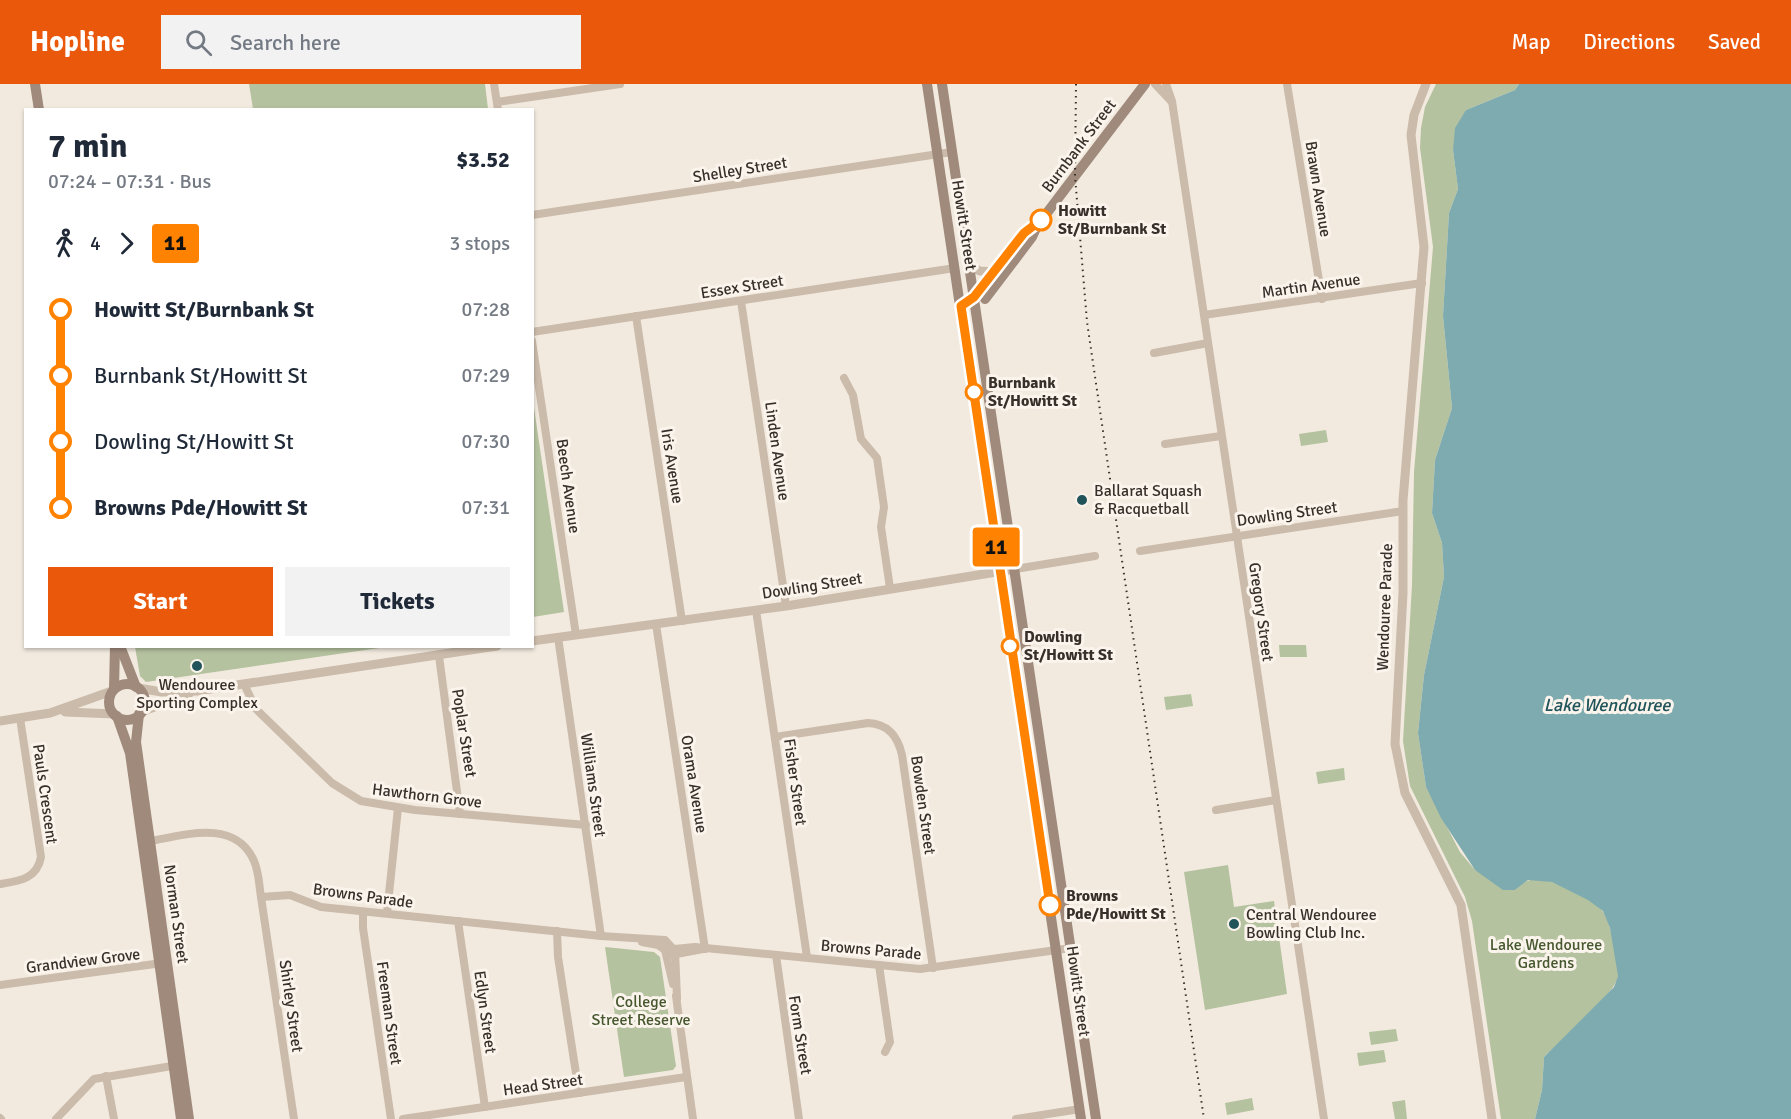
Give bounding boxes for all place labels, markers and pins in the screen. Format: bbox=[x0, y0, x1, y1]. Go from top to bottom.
place label: Howitt St/Burnbank St bbox=[1058, 201, 1166, 239]
marker: Howitt St/Burnbank St bbox=[1030, 209, 1052, 231]
place label: Burnbank St/Howitt St bbox=[988, 373, 1077, 411]
marker: Burnbank St/Howitt St bbox=[965, 383, 983, 401]
place label: Ballarat Squash & Racquetball bbox=[1094, 481, 1202, 519]
marker: Ballarat Squash & Racquetball bbox=[1075, 493, 1089, 507]
place label: Dowling St/Howitt St bbox=[1024, 627, 1113, 665]
marker: Dowling St/Howitt St bbox=[1001, 637, 1019, 655]
marker: Wendouree Sporting Complex bbox=[190, 659, 204, 673]
place label: Wendouree Sporting Complex bbox=[136, 675, 258, 713]
place label: Browns Pde/Howitt St bbox=[1066, 886, 1166, 924]
marker: Browns Pde/Howitt St bbox=[1039, 894, 1061, 916]
place label: Central Wendouree Bowling Club Inc. bbox=[1246, 905, 1377, 943]
marker: Central Wendouree Bowling Club Inc. bbox=[1227, 917, 1241, 931]

